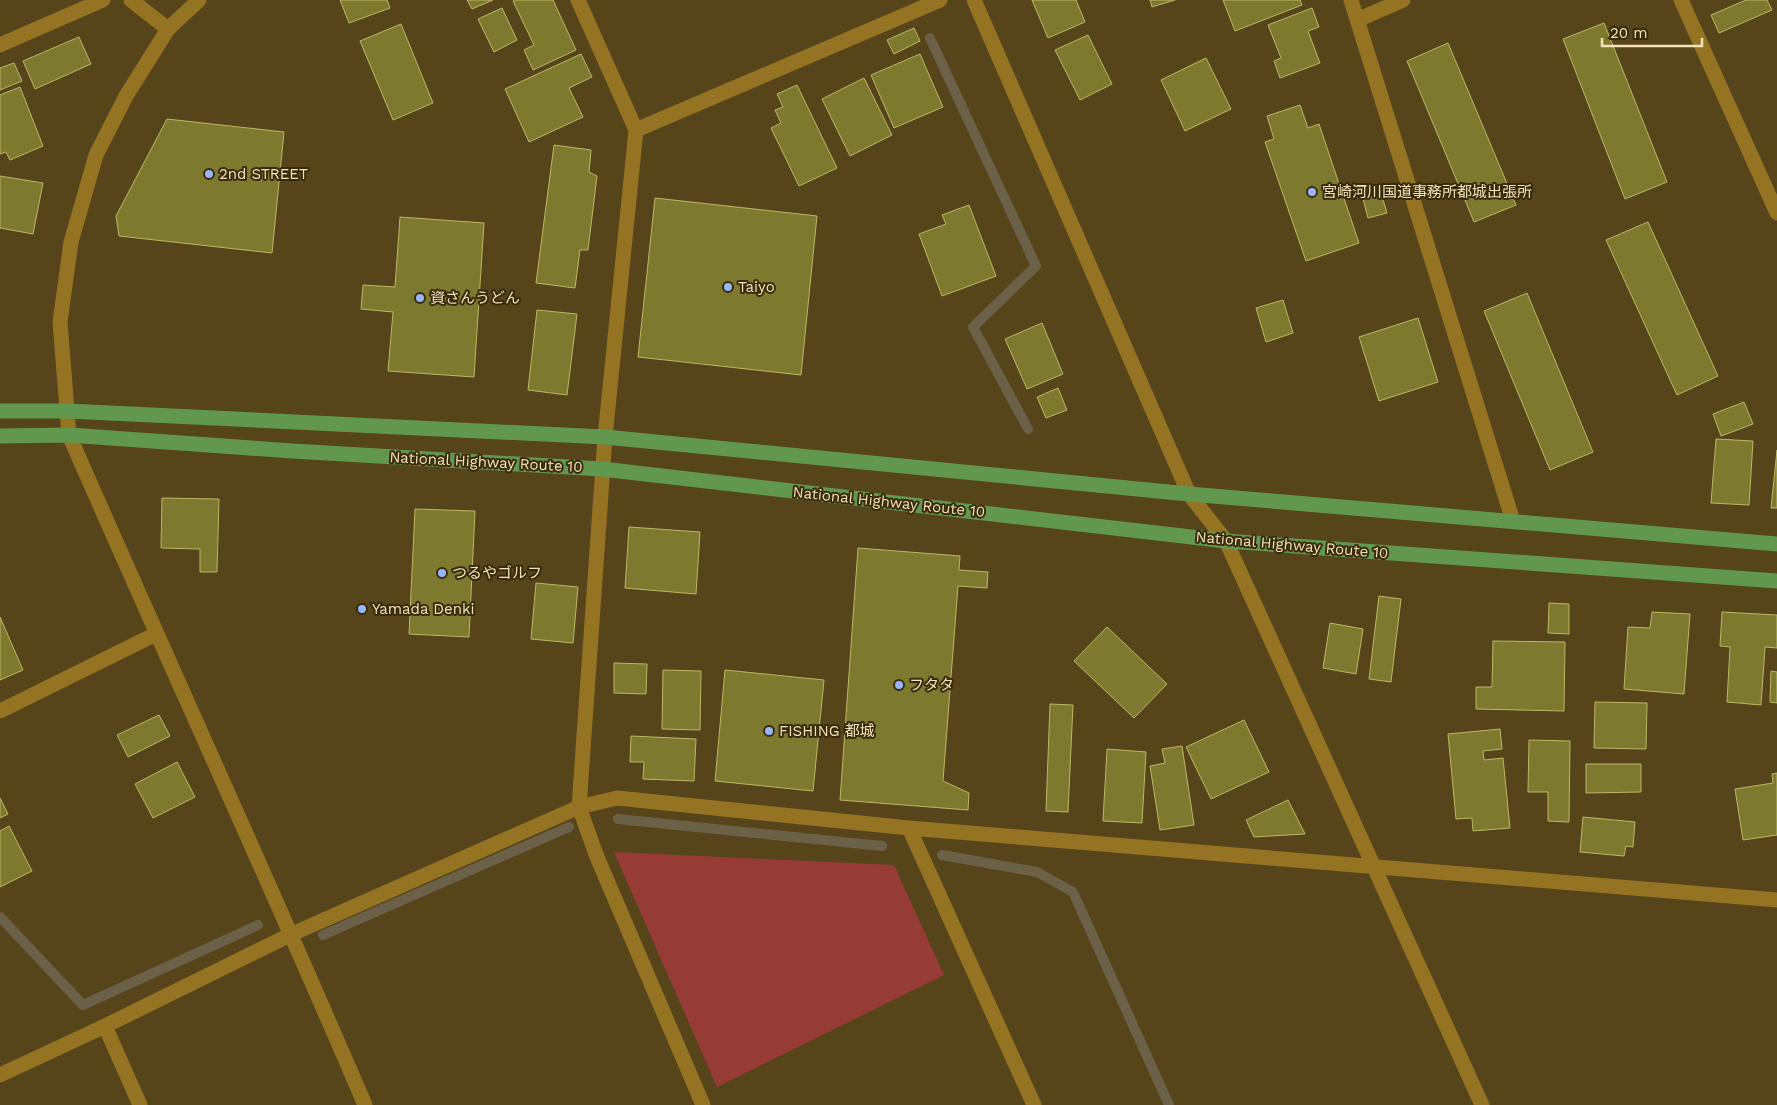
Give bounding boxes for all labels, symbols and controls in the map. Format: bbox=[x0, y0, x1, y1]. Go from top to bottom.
scale bar bbox=[1602, 15, 1702, 47]
text: 20 m bbox=[1610, 24, 1648, 42]
place label: 2nd STREET bbox=[219, 165, 308, 183]
marker: 2nd STREET bbox=[203, 168, 215, 180]
place label: 宮崎河川国道事務所都城出張所 bbox=[1322, 183, 1532, 201]
marker: 宮崎河川国道事務所都城出張所 bbox=[1306, 186, 1318, 198]
place label: Taiyo bbox=[738, 278, 775, 296]
marker: Taiyo bbox=[722, 281, 734, 293]
place label: 資さんうどん bbox=[430, 289, 520, 307]
marker: 資さんうどん bbox=[414, 292, 426, 304]
street label: National Highway Route 10 bbox=[389, 448, 583, 476]
street label: National Highway Route 10 bbox=[792, 483, 986, 521]
street label: National Highway Route 10 bbox=[1195, 528, 1389, 562]
place label: つるやゴルフ bbox=[452, 564, 542, 582]
marker: つるやゴルフ bbox=[436, 567, 448, 579]
place label: Yamada Denki bbox=[372, 600, 474, 618]
marker: Yamada Denki bbox=[356, 603, 368, 615]
place label: フタタ bbox=[909, 676, 954, 694]
marker: フタタ bbox=[893, 679, 905, 691]
place label: FISHING 都城 bbox=[779, 722, 875, 740]
marker: FISHING 都城 bbox=[763, 725, 775, 737]

